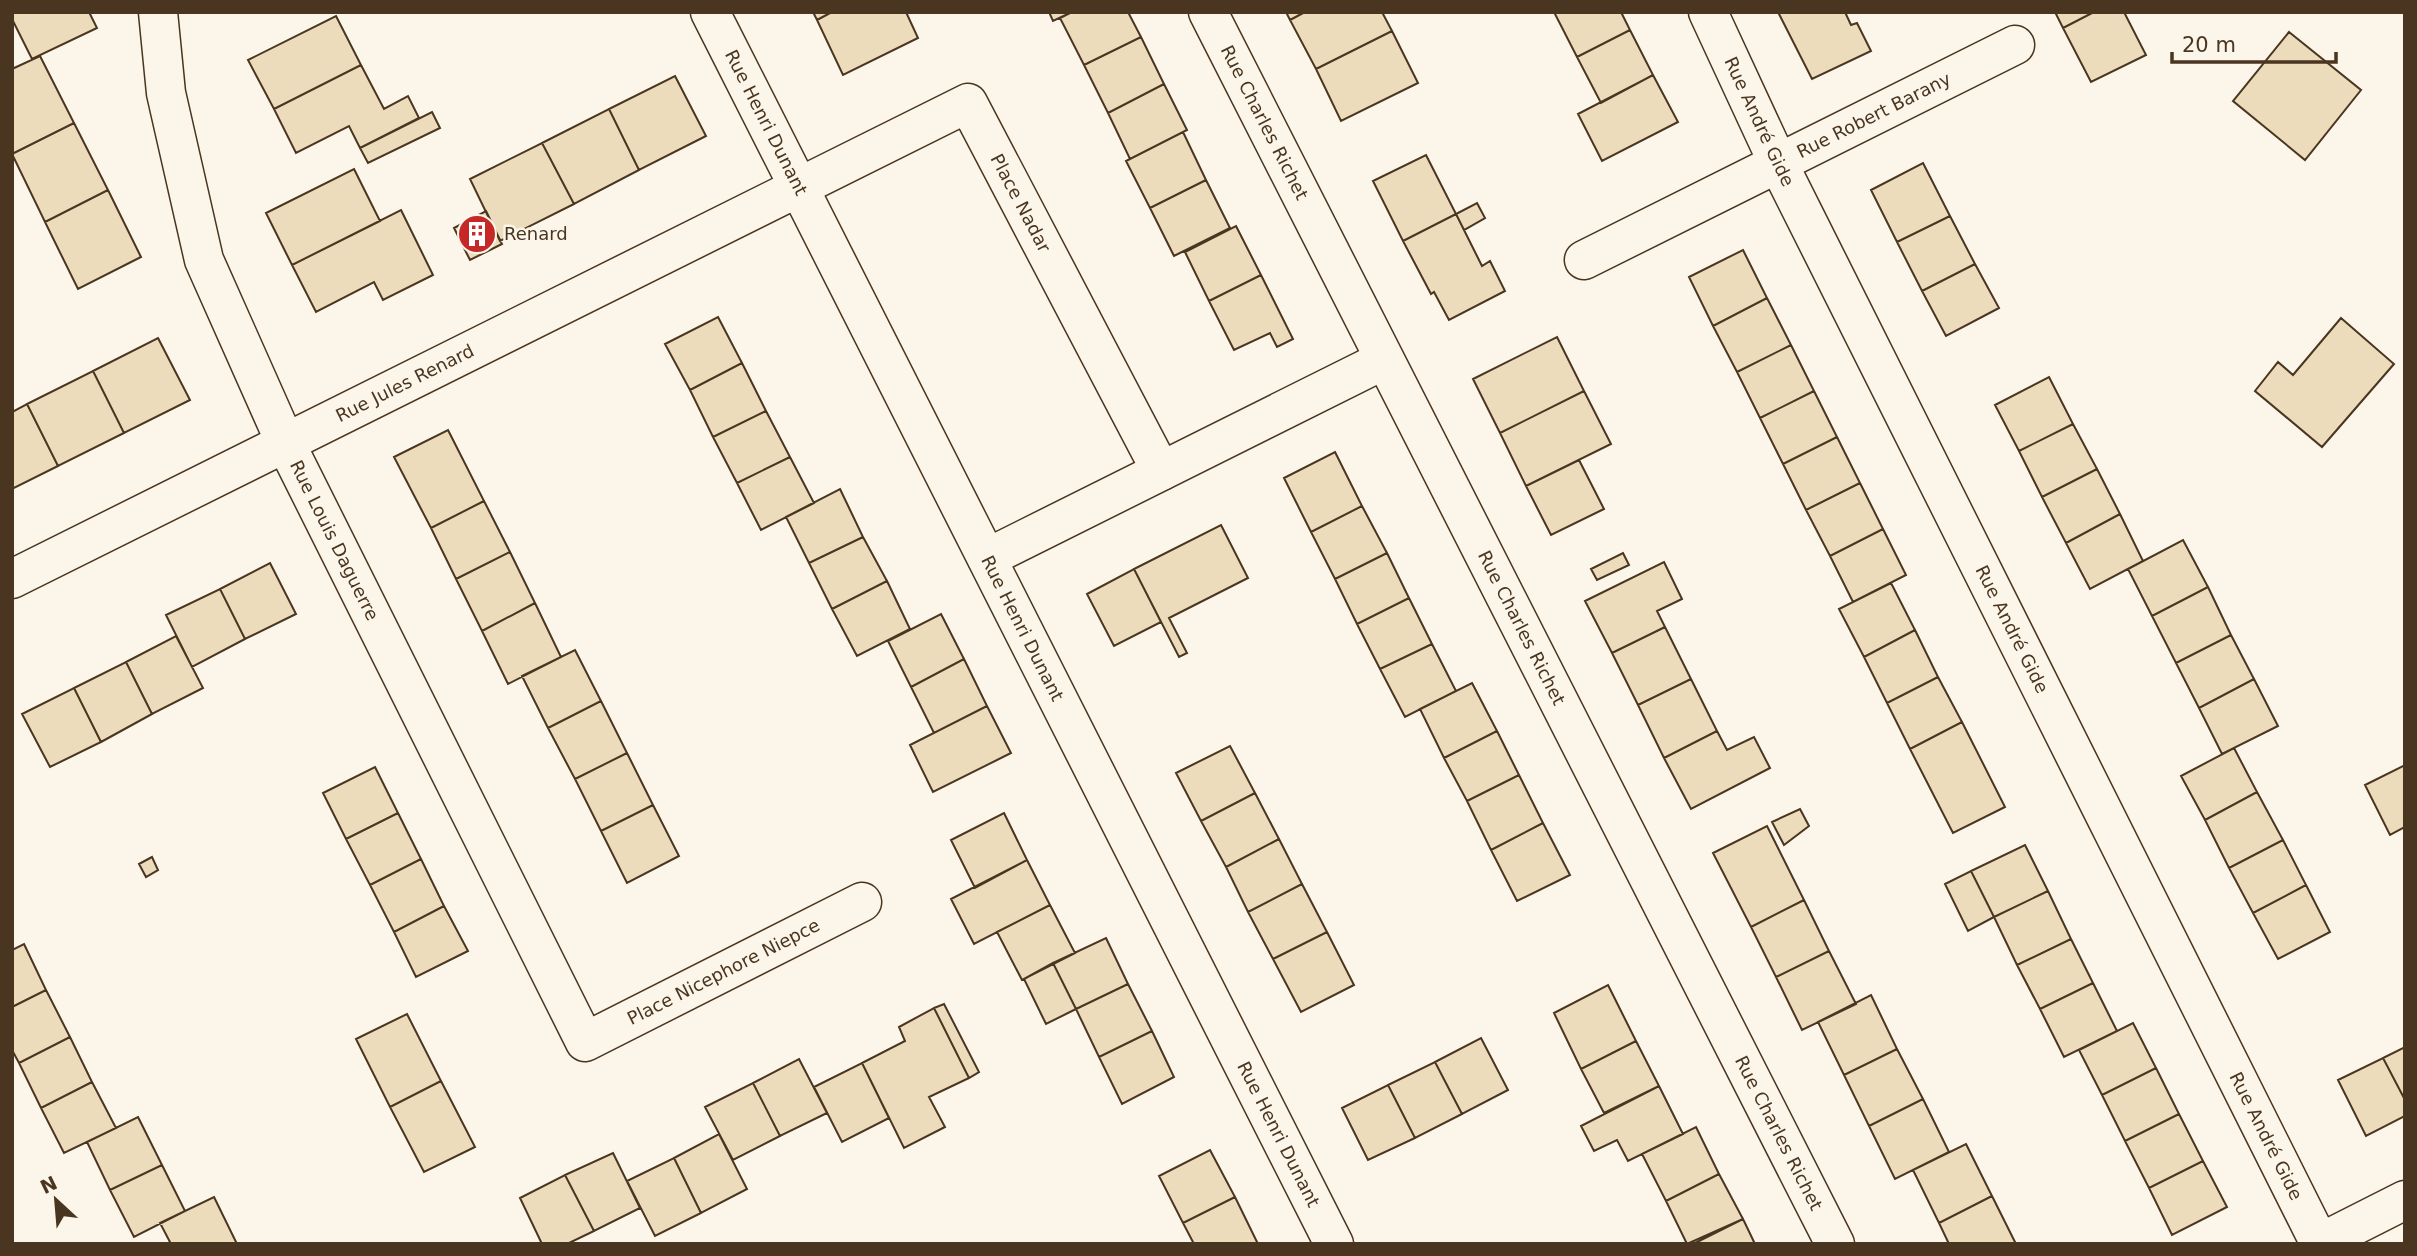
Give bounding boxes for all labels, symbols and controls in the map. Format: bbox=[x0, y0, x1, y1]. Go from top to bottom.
scale bar bbox=[2172, 21, 2336, 65]
text: 20 m bbox=[2182, 33, 2236, 57]
street label: Rue Charles Richet bbox=[1217, 42, 1313, 203]
street label: Rue Henri Dunant bbox=[721, 46, 812, 199]
street label: Rue André Gide bbox=[1720, 53, 1799, 190]
street label: Rue Robert Barany bbox=[1793, 68, 1954, 162]
street label: Place Nadar bbox=[987, 150, 1056, 256]
building icon: Renard bbox=[456, 213, 498, 255]
place label: Renard bbox=[504, 223, 568, 244]
street label: Rue Jules Renard bbox=[332, 340, 477, 426]
street label: Rue Louis Daguerre bbox=[286, 457, 384, 624]
street label: Rue Charles Richet bbox=[1474, 547, 1570, 708]
street label: Rue Henri Dunant bbox=[977, 552, 1068, 704]
street label: Rue André Gide bbox=[1971, 562, 2053, 696]
street label: Place Nicephore Niepce bbox=[624, 914, 823, 1029]
street label: Rue Charles Richet bbox=[1731, 1052, 1827, 1214]
street label: Rue Henri Dunant bbox=[1233, 1058, 1324, 1210]
street label: Rue André Gide bbox=[2225, 1068, 2307, 1203]
north arrow bbox=[21, 1165, 91, 1235]
text: N bbox=[37, 1171, 61, 1198]

